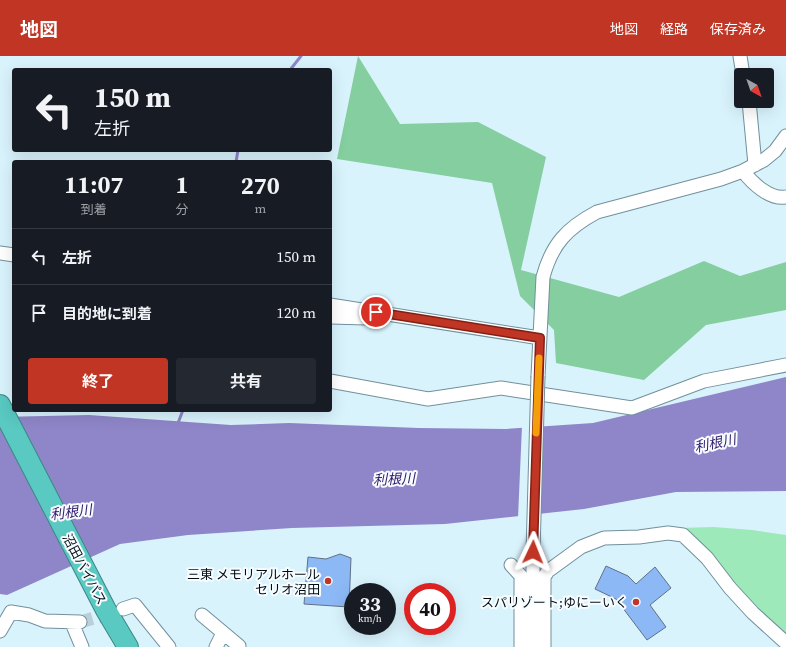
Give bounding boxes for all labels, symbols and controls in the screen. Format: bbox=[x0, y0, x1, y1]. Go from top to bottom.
text: 地図 bbox=[20, 16, 58, 42]
text: 地図 bbox=[610, 19, 638, 39]
text: 経路 bbox=[660, 19, 688, 39]
text: 保存済み bbox=[710, 19, 766, 39]
north arrow bbox=[734, 68, 774, 108]
map controls bbox=[734, 68, 774, 108]
text: 150 m bbox=[94, 78, 171, 116]
icon: left bbox=[28, 84, 80, 136]
text: 左折 bbox=[94, 116, 130, 141]
text: 11:07 bbox=[64, 168, 123, 201]
text: 1 bbox=[176, 168, 189, 201]
text: 270 bbox=[241, 169, 280, 202]
text: m bbox=[254, 200, 266, 217]
text: 到着 bbox=[81, 201, 107, 218]
text: 分 bbox=[176, 201, 189, 218]
icon: left bbox=[28, 246, 50, 268]
text: 150 m bbox=[276, 246, 316, 267]
text: 左折 bbox=[62, 247, 92, 268]
pin bbox=[359, 295, 393, 329]
icon: arrive bbox=[365, 301, 387, 323]
icon: arrive bbox=[28, 302, 50, 324]
text: 120 m bbox=[276, 302, 316, 323]
text: 目的地に到着 bbox=[62, 303, 152, 324]
button: 終了 bbox=[28, 358, 168, 404]
button: 共有 bbox=[176, 358, 316, 404]
water label: 利根川 bbox=[692, 428, 740, 457]
water label: 利根川 bbox=[373, 468, 417, 490]
water label: 利根川 bbox=[49, 499, 95, 524]
street label: 沼田バイパス bbox=[59, 531, 110, 608]
position arrow bbox=[512, 531, 554, 573]
place label: 三東 メモリアルホール セリオ沼田 bbox=[187, 566, 320, 598]
marker: 三東 メモリアルホール セリオ沼田 bbox=[323, 576, 333, 586]
speed limit sign: 40 bbox=[404, 583, 456, 635]
text: 33 bbox=[359, 590, 381, 618]
place label: スパリゾート;ゆにーいく bbox=[481, 594, 628, 611]
marker: スパリゾート;ゆにーいく bbox=[631, 597, 641, 607]
text: km/h bbox=[358, 612, 382, 625]

